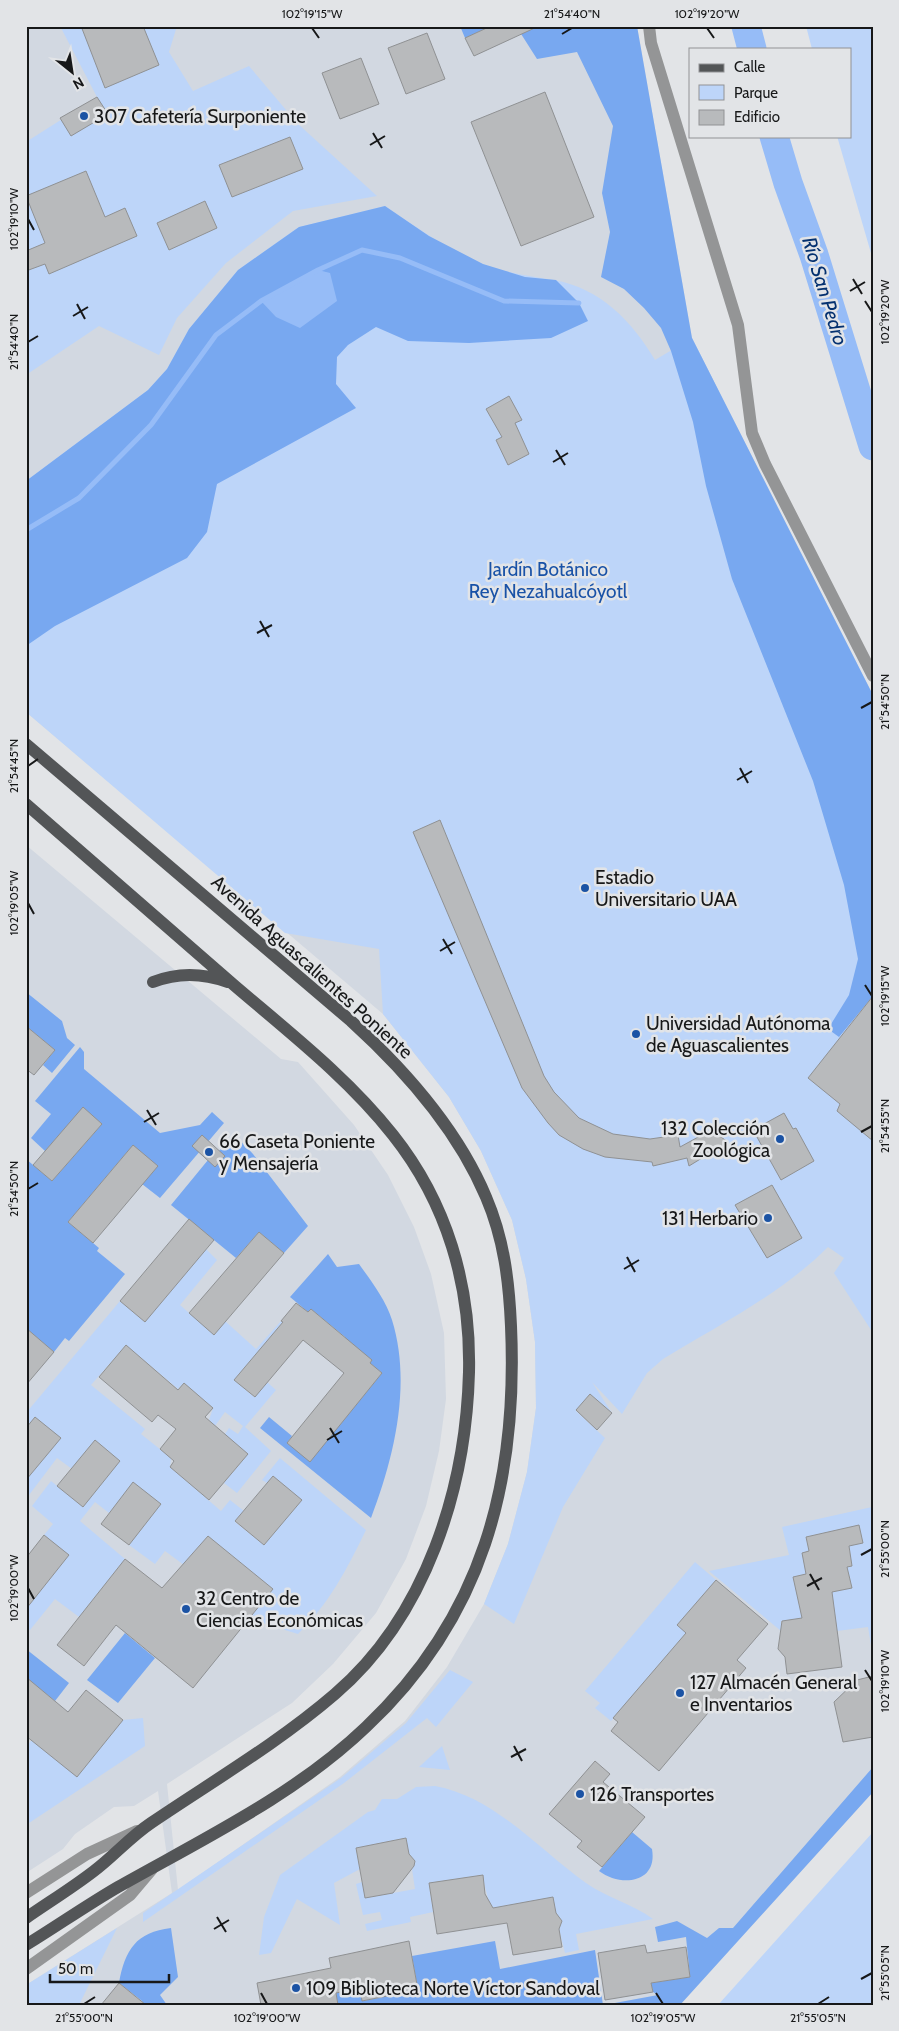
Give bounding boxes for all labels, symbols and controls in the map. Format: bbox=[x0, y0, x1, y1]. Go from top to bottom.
text: 102°19'15"W bbox=[282, 6, 343, 21]
text: 21°54'40"N bbox=[544, 6, 600, 21]
text: 102°19'20"W bbox=[675, 6, 740, 21]
north arrow bbox=[48, 48, 98, 98]
legend bbox=[689, 48, 852, 138]
text: Calle bbox=[734, 58, 765, 76]
text: N bbox=[70, 73, 87, 94]
text: Parque bbox=[734, 84, 778, 102]
place label: 307 Cafetería Surponiente bbox=[94, 105, 306, 128]
text: Edificio bbox=[734, 108, 780, 126]
marker: 307 Cafetería Surponiente bbox=[78, 110, 90, 122]
text: 102°19'10"W bbox=[6, 187, 21, 250]
water label: Río San Pedro bbox=[797, 234, 853, 348]
text: 102°19'20"W bbox=[877, 279, 892, 344]
text: 21°54'40"N bbox=[6, 314, 21, 370]
park label: Jardín Botánico Rey Nezahualcóyotl bbox=[469, 558, 628, 603]
text: 21°54'50"N bbox=[877, 674, 892, 730]
text: 21°54'45"N bbox=[6, 739, 21, 793]
place label: Estadio Universitario UAA bbox=[595, 866, 737, 911]
text: 102°19'05"W bbox=[6, 870, 21, 935]
street label: Avenida Aguascalientes Poniente bbox=[207, 870, 418, 1064]
marker: Estadio Universitario UAA bbox=[579, 882, 591, 894]
text: 102°19'15"W bbox=[877, 965, 892, 1026]
place label: Universidad Autónoma de Aguascalientes bbox=[646, 1012, 830, 1057]
marker: Universidad Autónoma de Aguascalientes bbox=[630, 1028, 642, 1040]
text: 21°54'55"N bbox=[877, 1099, 892, 1153]
place label: 132 Colección Zoológica bbox=[661, 1117, 770, 1162]
place label: 66 Caseta Poniente y Mensajería bbox=[219, 1130, 375, 1175]
marker: 132 Colección Zoológica bbox=[774, 1133, 786, 1145]
marker: 66 Caseta Poniente y Mensajería bbox=[203, 1146, 215, 1158]
text: 21°54'50"N bbox=[6, 1161, 21, 1217]
place label: 131 Herbario bbox=[662, 1207, 758, 1230]
marker: 131 Herbario bbox=[762, 1212, 774, 1224]
text: 21°55'00"N bbox=[877, 1520, 892, 1578]
text: 102°19'00"W bbox=[6, 1554, 21, 1621]
place label: 32 Centro de Ciencias Económicas bbox=[196, 1587, 363, 1632]
marker: 32 Centro de Ciencias Económicas bbox=[180, 1603, 192, 1615]
text: 102°19'10"W bbox=[877, 1649, 892, 1712]
place label: 127 Almacén General e Inventarios bbox=[690, 1671, 858, 1716]
marker: 127 Almacén General e Inventarios bbox=[674, 1687, 686, 1699]
place label: 126 Transportes bbox=[590, 1783, 714, 1806]
marker: 126 Transportes bbox=[574, 1788, 586, 1800]
text: 21°55'05"N bbox=[877, 1945, 892, 2001]
scale bar bbox=[50, 1951, 169, 1983]
text: 50 m bbox=[58, 1960, 93, 1978]
place label: 109 Biblioteca Norte Víctor Sandoval bbox=[306, 1977, 600, 2000]
marker: 109 Biblioteca Norte Víctor Sandoval bbox=[290, 1982, 302, 1994]
text: 21°55'00"N bbox=[55, 2010, 113, 2025]
text: 102°19'00"W bbox=[234, 2010, 301, 2025]
text: 102°19'05"W bbox=[631, 2010, 696, 2025]
text: 21°55'05"N bbox=[790, 2010, 846, 2025]

